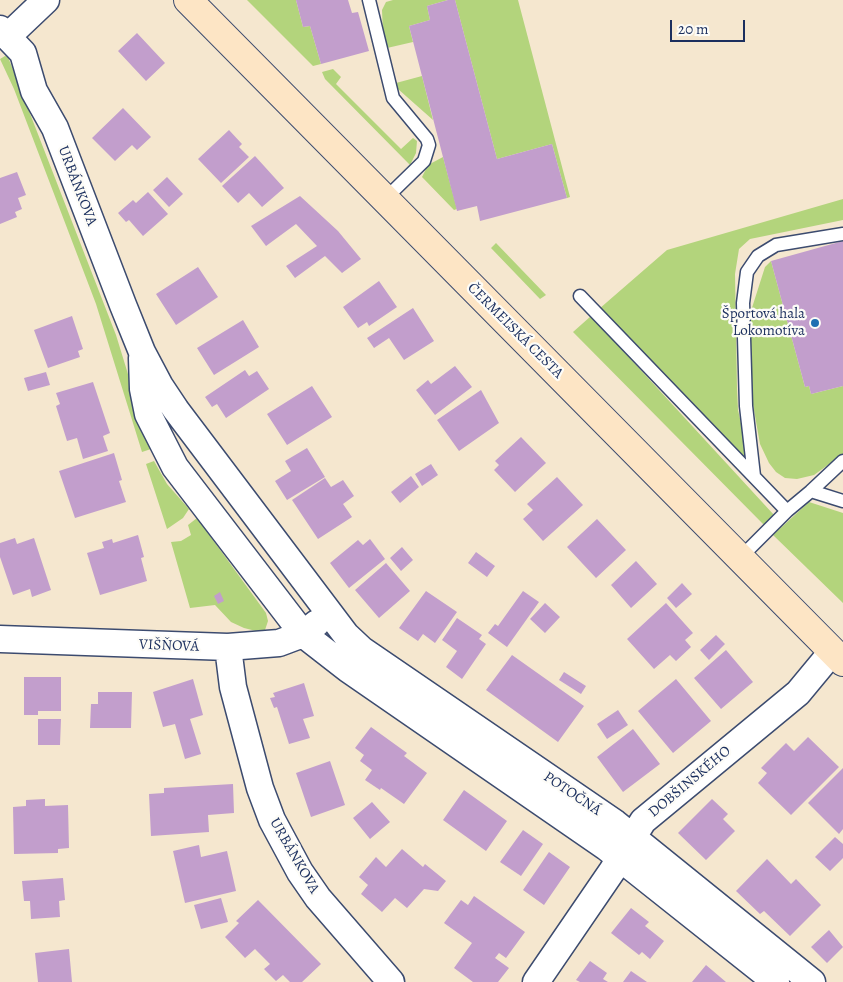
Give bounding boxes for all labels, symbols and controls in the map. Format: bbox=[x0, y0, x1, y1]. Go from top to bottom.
scale bar bbox=[673, 10, 748, 42]
text: 20 m bbox=[678, 19, 709, 39]
street label: URBÁNKOVA bbox=[54, 143, 100, 229]
street label: ČERMEĽSKÁ CESTA bbox=[463, 279, 567, 383]
place label: Športová hala Lokomotíva bbox=[722, 305, 805, 340]
marker: Športová hala Lokomotíva bbox=[809, 317, 821, 329]
street label: VIŠŇOVÁ bbox=[138, 636, 200, 656]
street label: DOBŠINSKÉHO bbox=[645, 742, 735, 822]
street label: POTOČNÁ bbox=[540, 768, 604, 820]
street label: URBÁNKOVA bbox=[265, 815, 323, 897]

